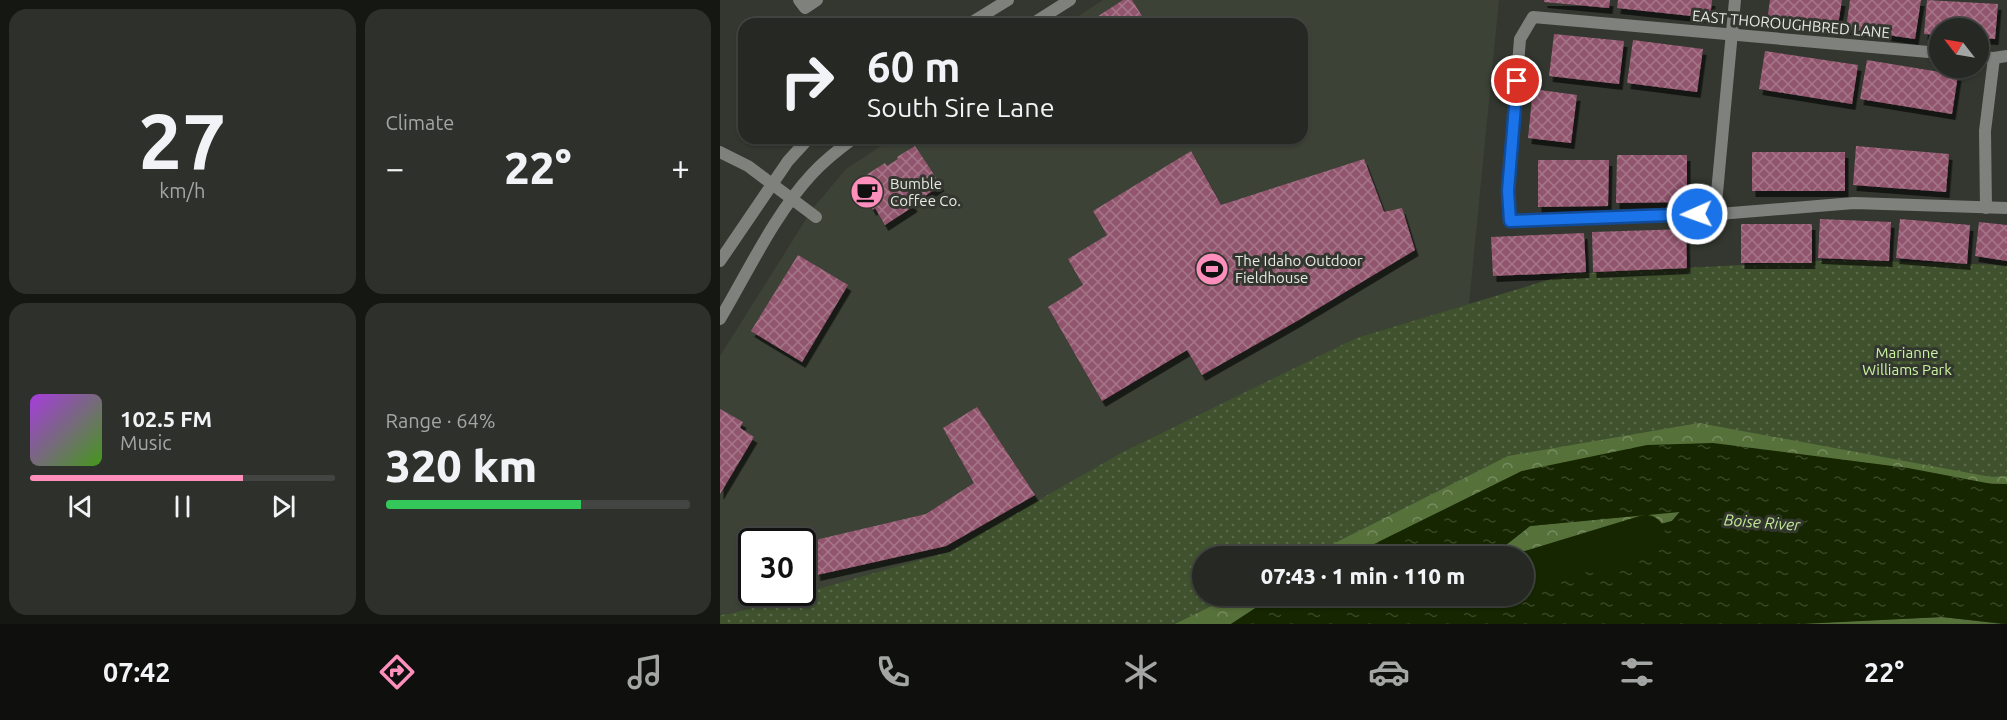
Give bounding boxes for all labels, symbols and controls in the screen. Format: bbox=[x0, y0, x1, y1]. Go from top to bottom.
street label: EAST THOROUGHBRED LANE bbox=[1691, 7, 1891, 41]
north arrow bbox=[1929, 18, 1989, 78]
map controls bbox=[1929, 18, 1989, 78]
icon: right bbox=[768, 42, 846, 120]
text: 60 m bbox=[867, 43, 961, 90]
pin bbox=[1491, 55, 1542, 106]
icon: arrive bbox=[1500, 64, 1533, 97]
text: South Sire Lane bbox=[867, 92, 1055, 122]
text: 27 bbox=[138, 96, 226, 184]
text: Climate bbox=[386, 111, 454, 134]
text: 22° bbox=[504, 142, 571, 193]
text: − bbox=[386, 149, 404, 186]
text: + bbox=[671, 149, 690, 186]
cafe icon: Bumble Coffee Co. bbox=[849, 174, 885, 210]
place label: Bumble Coffee Co. bbox=[890, 175, 961, 209]
text: km/h bbox=[159, 179, 205, 202]
position arrow bbox=[1665, 182, 1729, 246]
sports icon: The Idaho Outdoor Fieldhouse bbox=[1194, 251, 1230, 287]
place label: The Idaho Outdoor Fieldhouse bbox=[1235, 252, 1363, 286]
park label: Marianne Williams Park bbox=[1862, 344, 1952, 378]
text: 102.5 FM bbox=[120, 406, 212, 431]
text: Range · 64% bbox=[386, 409, 496, 432]
text: Music bbox=[120, 431, 172, 454]
text: 320 km bbox=[386, 440, 537, 491]
icon: previous bbox=[64, 490, 97, 523]
icon: pause bbox=[166, 490, 199, 523]
icon: next bbox=[267, 490, 300, 523]
water label: Boise River bbox=[1723, 510, 1802, 534]
speed limit sign: 30 bbox=[738, 528, 816, 606]
text: 07:43 · 1 min · 110 m bbox=[1261, 563, 1465, 588]
icon: directions bbox=[376, 651, 418, 693]
icon: music bbox=[624, 651, 666, 693]
icon: phone bbox=[872, 651, 914, 693]
icon: climate bbox=[1120, 651, 1162, 693]
icon: car bbox=[1368, 651, 1410, 693]
icon: filters bbox=[1616, 651, 1658, 693]
text: 07:42 bbox=[103, 657, 171, 687]
text: 22° bbox=[1864, 657, 1904, 687]

